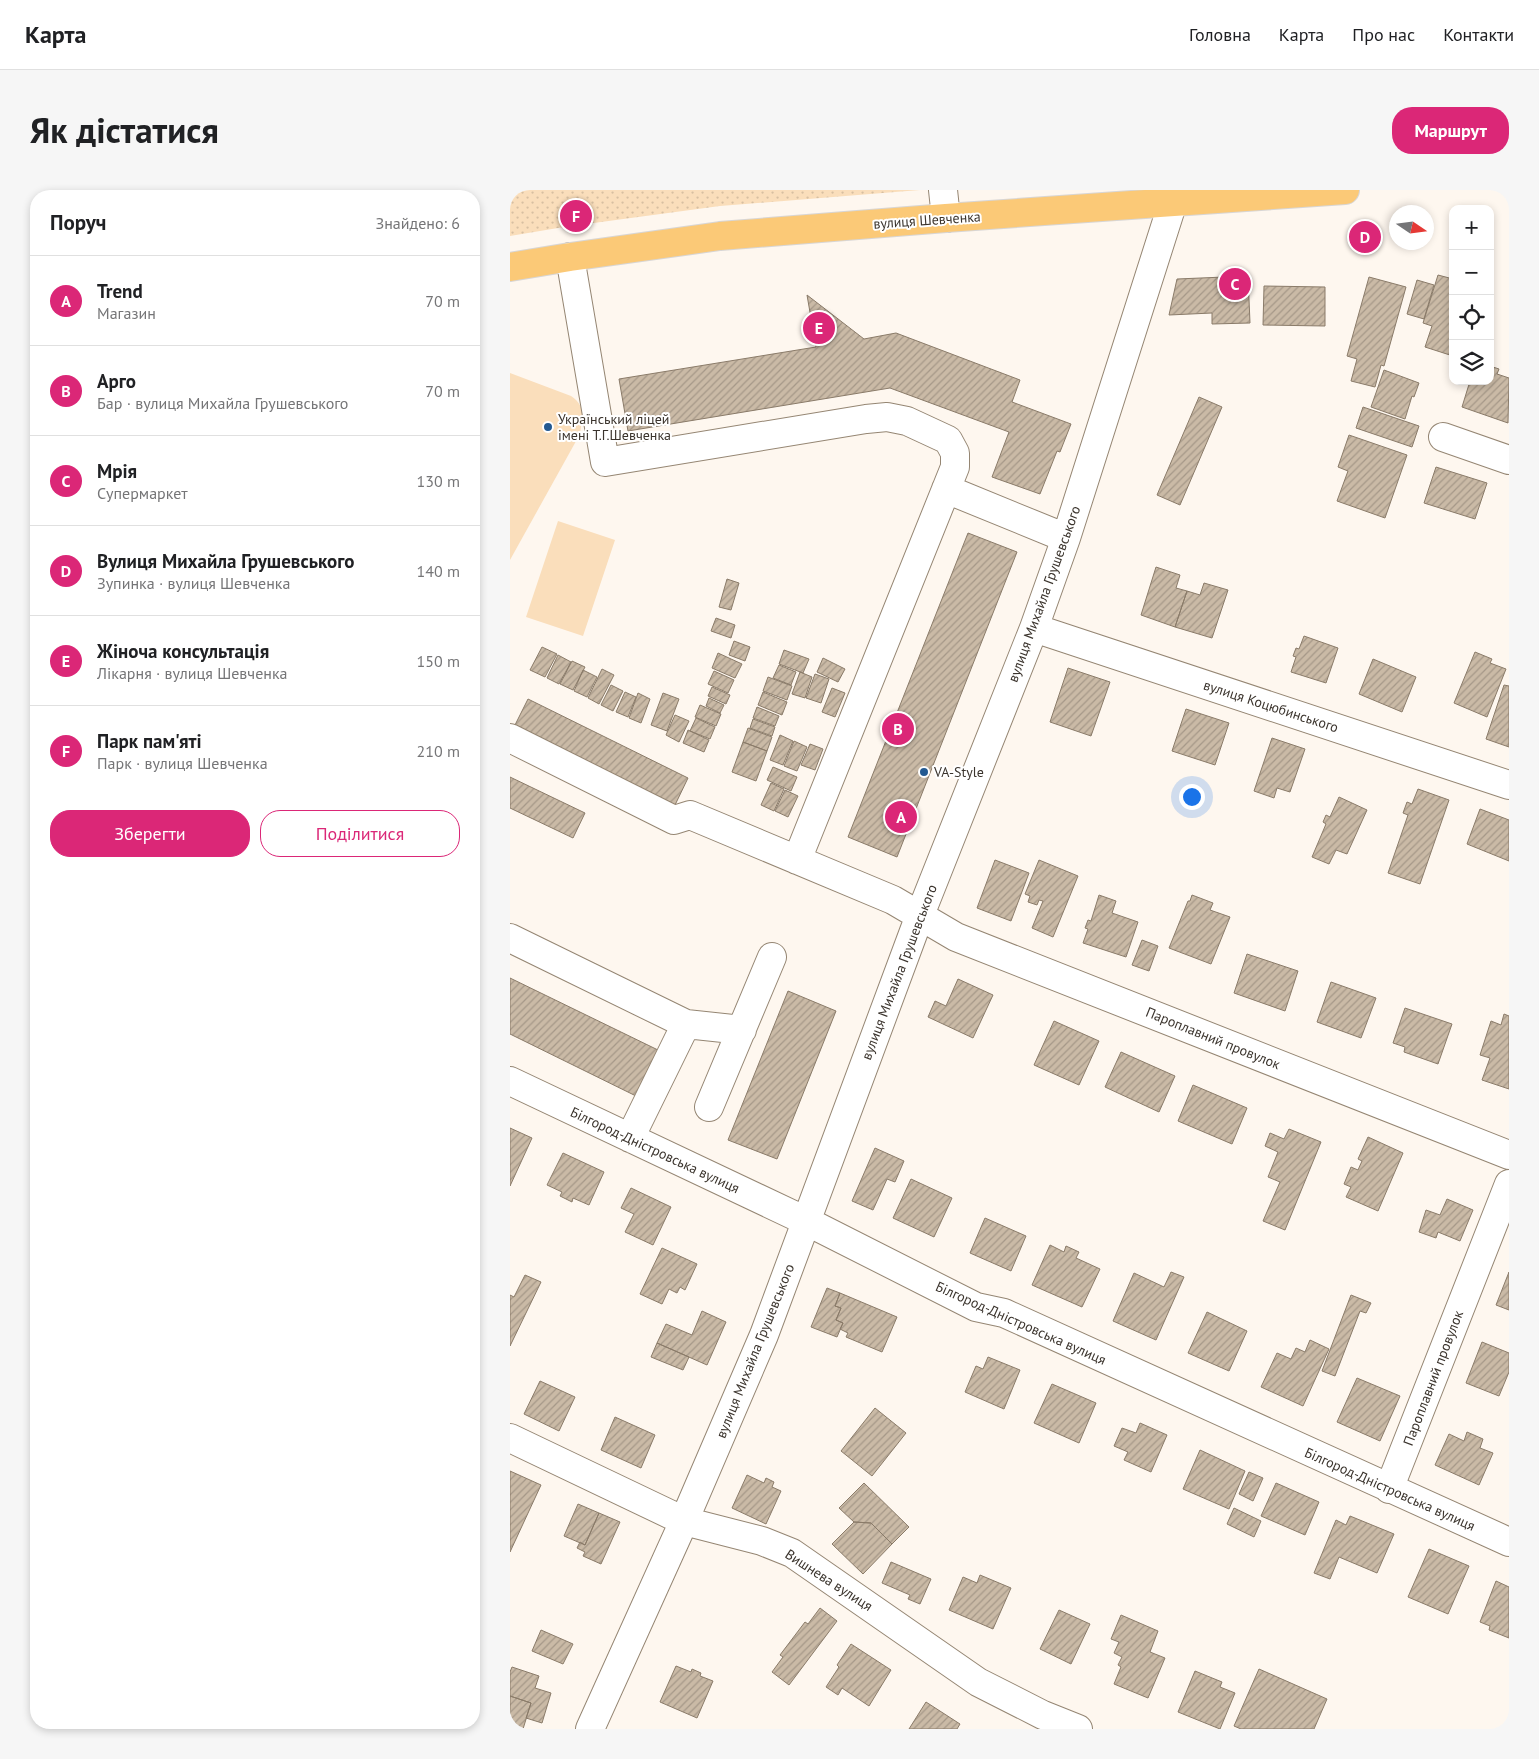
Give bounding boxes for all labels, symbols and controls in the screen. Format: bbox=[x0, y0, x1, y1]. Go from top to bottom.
text: Карта bbox=[25, 19, 87, 50]
text: Головна bbox=[1189, 23, 1251, 46]
text: Карта bbox=[1279, 23, 1324, 46]
text: Про нас bbox=[1352, 23, 1415, 46]
text: Контакти bbox=[1443, 23, 1514, 46]
text: Як дістатися bbox=[30, 107, 219, 153]
button: Маршрут bbox=[1392, 107, 1509, 154]
pin: F bbox=[560, 197, 592, 235]
north arrow bbox=[1389, 205, 1434, 250]
map controls bbox=[1449, 205, 1494, 385]
button: + bbox=[1449, 205, 1494, 250]
street label: вулиця Шевченка bbox=[873, 207, 981, 233]
text: Поруч bbox=[50, 209, 106, 236]
text: Знайдено: 6 bbox=[376, 213, 460, 233]
pin: D bbox=[1349, 218, 1381, 256]
button: − bbox=[1449, 250, 1494, 295]
pin: C bbox=[1219, 265, 1251, 303]
text: Trend bbox=[97, 279, 143, 303]
text: A bbox=[61, 291, 71, 311]
text: 70 m bbox=[425, 291, 460, 311]
button: locate bbox=[1449, 295, 1494, 340]
text: Магазин bbox=[97, 303, 156, 323]
pin: E bbox=[803, 309, 835, 347]
button: layers bbox=[1449, 340, 1494, 385]
text: Арго bbox=[97, 369, 136, 393]
text: B bbox=[61, 381, 71, 401]
text: 70 m bbox=[425, 381, 460, 401]
text: Бар · вулиця Михайла Грушевського bbox=[97, 393, 348, 413]
place label: Український ліцей імені Т.Г.Шевченка bbox=[558, 410, 671, 444]
marker: Український ліцей імені Т.Г.Шевченка bbox=[542, 421, 554, 433]
text: Мрія bbox=[97, 459, 137, 483]
text: C bbox=[62, 471, 70, 491]
text: 130 m bbox=[417, 471, 460, 491]
text: Супермаркет bbox=[97, 483, 188, 503]
street label: вулиця Михайла Грушевського bbox=[1004, 503, 1084, 685]
text: Вулиця Михайла Грушевського bbox=[97, 549, 354, 573]
text: D bbox=[61, 561, 71, 581]
text: 140 m bbox=[417, 561, 460, 581]
text: Зупинка · вулиця Шевченка bbox=[97, 573, 290, 593]
text: Жіноча консультація bbox=[97, 639, 269, 663]
text: E bbox=[62, 651, 70, 671]
text: 150 m bbox=[417, 651, 460, 671]
text: Лікарня · вулиця Шевченка bbox=[97, 663, 288, 683]
street label: вулиця Коцюбинського bbox=[1201, 676, 1341, 736]
pin: B bbox=[882, 710, 914, 748]
text: Парк пам'яті bbox=[97, 729, 202, 753]
text: F bbox=[62, 741, 70, 761]
text: 210 m bbox=[417, 741, 460, 761]
text: Парк · вулиця Шевченка bbox=[97, 753, 268, 773]
place label: VA-Style bbox=[933, 763, 984, 781]
marker: VA-Style bbox=[918, 766, 930, 778]
your location bbox=[1179, 784, 1205, 810]
pin: A bbox=[885, 798, 917, 836]
button: Зберегти bbox=[50, 810, 250, 857]
button: Поділитися bbox=[260, 810, 460, 857]
street label: вулиця Михайла Грушевського bbox=[857, 882, 941, 1062]
street label: Пароплавний провулок bbox=[1143, 1003, 1283, 1073]
street label: Білгород-Дністровська вулиця bbox=[567, 1103, 743, 1197]
street label: вулиця Михайла Грушевського bbox=[712, 1261, 798, 1441]
street label: Білгород-Дністровська вулиця bbox=[933, 1277, 1109, 1369]
street label: Пароплавний провулок bbox=[1399, 1308, 1467, 1448]
street label: Білгород-Дністровська вулиця bbox=[1302, 1443, 1478, 1535]
street label: Вишнева вулиця bbox=[782, 1545, 876, 1615]

